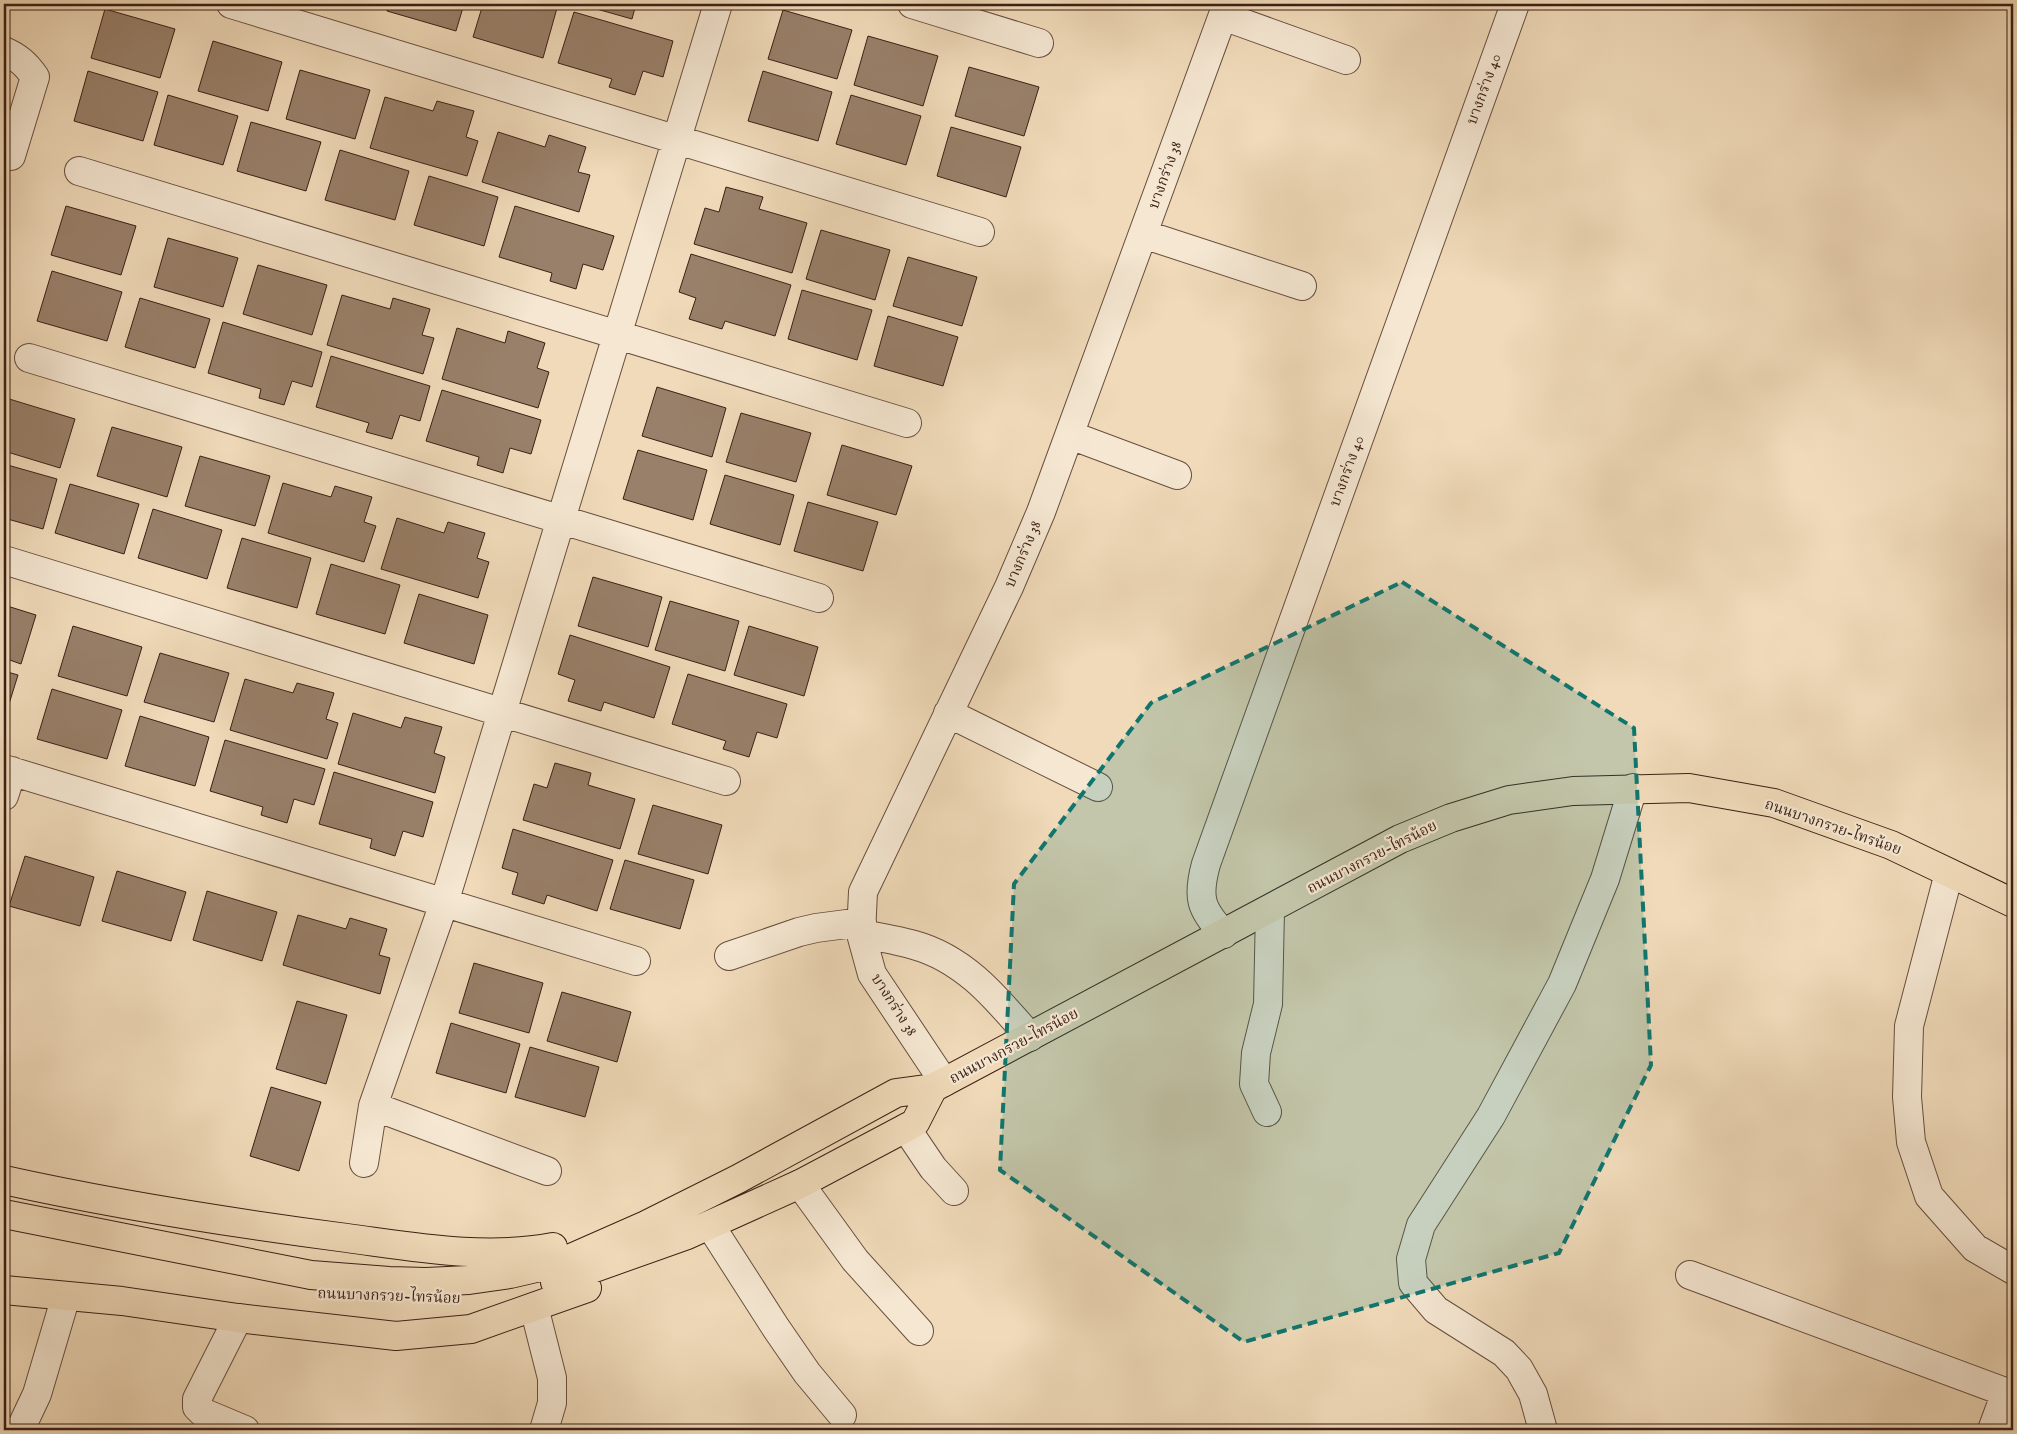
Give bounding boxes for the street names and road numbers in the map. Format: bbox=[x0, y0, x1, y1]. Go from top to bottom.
street label: บางกร่าง 40 bbox=[1462, 51, 1506, 127]
street label: บางกร่าง 38 bbox=[1144, 139, 1186, 211]
street label: บางกร่าง 40 bbox=[1325, 433, 1369, 509]
street label: บางกร่าง 38 bbox=[1000, 518, 1046, 590]
street label: ถนนบางกรวย-ไทรน้อย bbox=[1762, 793, 1905, 859]
street label: ถนนบางกรวย-ไทรน้อย bbox=[1303, 814, 1440, 898]
street label: บางกร่าง 38 bbox=[867, 970, 921, 1040]
street label: ถนนบางกรวย-ไทรน้อย bbox=[945, 1002, 1082, 1088]
street label: ถนนบางกรวย-ไทรน้อย bbox=[317, 1282, 461, 1308]

